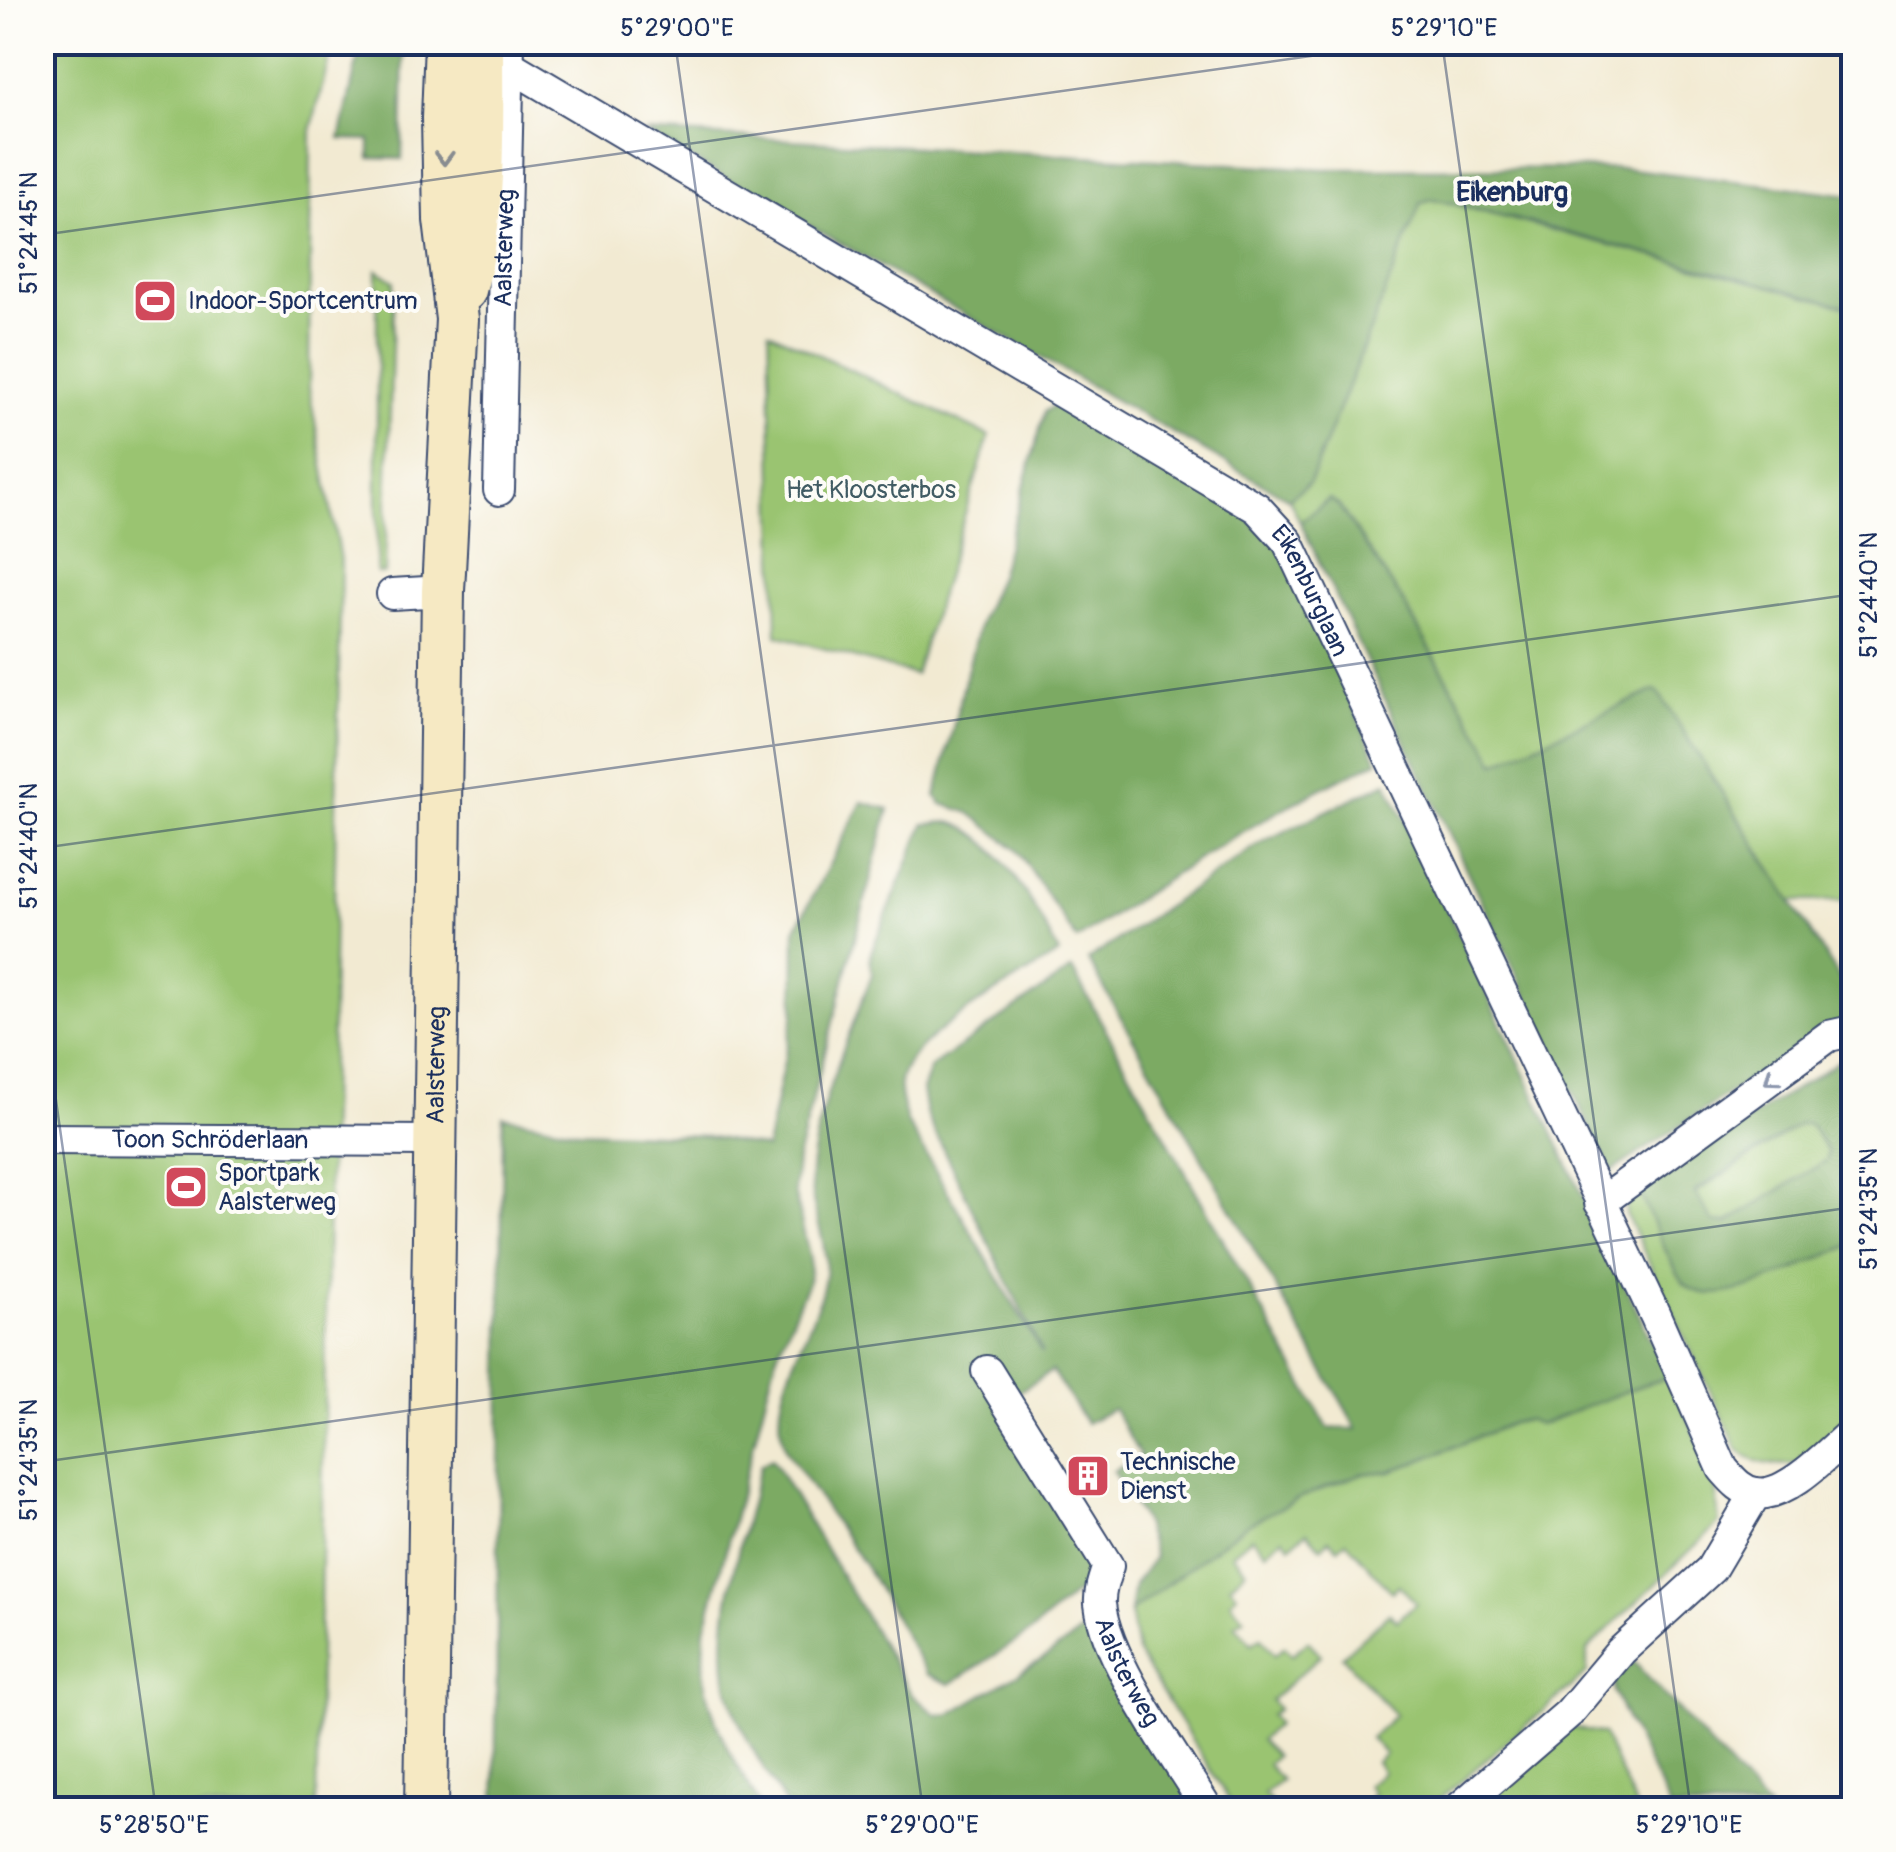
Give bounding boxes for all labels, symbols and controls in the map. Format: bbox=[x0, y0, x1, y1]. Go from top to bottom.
text: 5°29'00"E bbox=[620, 13, 734, 44]
text: 5°29'10"E bbox=[1391, 13, 1497, 44]
one-way arrow bbox=[433, 151, 454, 167]
text: 51°24'45"N bbox=[14, 172, 45, 294]
district label: Eikenburg bbox=[1456, 175, 1568, 210]
street label: Aalsterweg bbox=[488, 189, 521, 307]
sports icon: Indoor-Sportcentrum bbox=[132, 278, 178, 324]
place label: Indoor-Sportcentrum bbox=[188, 286, 418, 317]
park label: Het Kloosterbos bbox=[786, 475, 956, 506]
street label: Eikenburglaan bbox=[1264, 518, 1356, 662]
text: 51°24'40"N bbox=[1854, 532, 1885, 658]
text: 51°24'40"N bbox=[14, 783, 45, 909]
street label: Aalsterweg bbox=[420, 1006, 453, 1124]
one-way arrow bbox=[1764, 1067, 1782, 1084]
street label: Toon Schröderlaan bbox=[111, 1124, 309, 1156]
text: 51°24'35"N bbox=[1854, 1148, 1885, 1270]
place label: Sportpark Aalsterweg bbox=[218, 1158, 336, 1218]
sports icon: Sportpark Aalsterweg bbox=[163, 1164, 209, 1210]
text: 51°24'35"N bbox=[14, 1399, 45, 1521]
place label: Technische Dienst bbox=[1120, 1447, 1236, 1507]
building icon: Technische Dienst bbox=[1065, 1453, 1111, 1499]
street label: Aalsterweg bbox=[1088, 1614, 1167, 1732]
text: 5°28'50"E bbox=[99, 1810, 209, 1841]
text: 5°29'00"E bbox=[865, 1810, 979, 1841]
text: 5°29'10"E bbox=[1636, 1810, 1742, 1841]

